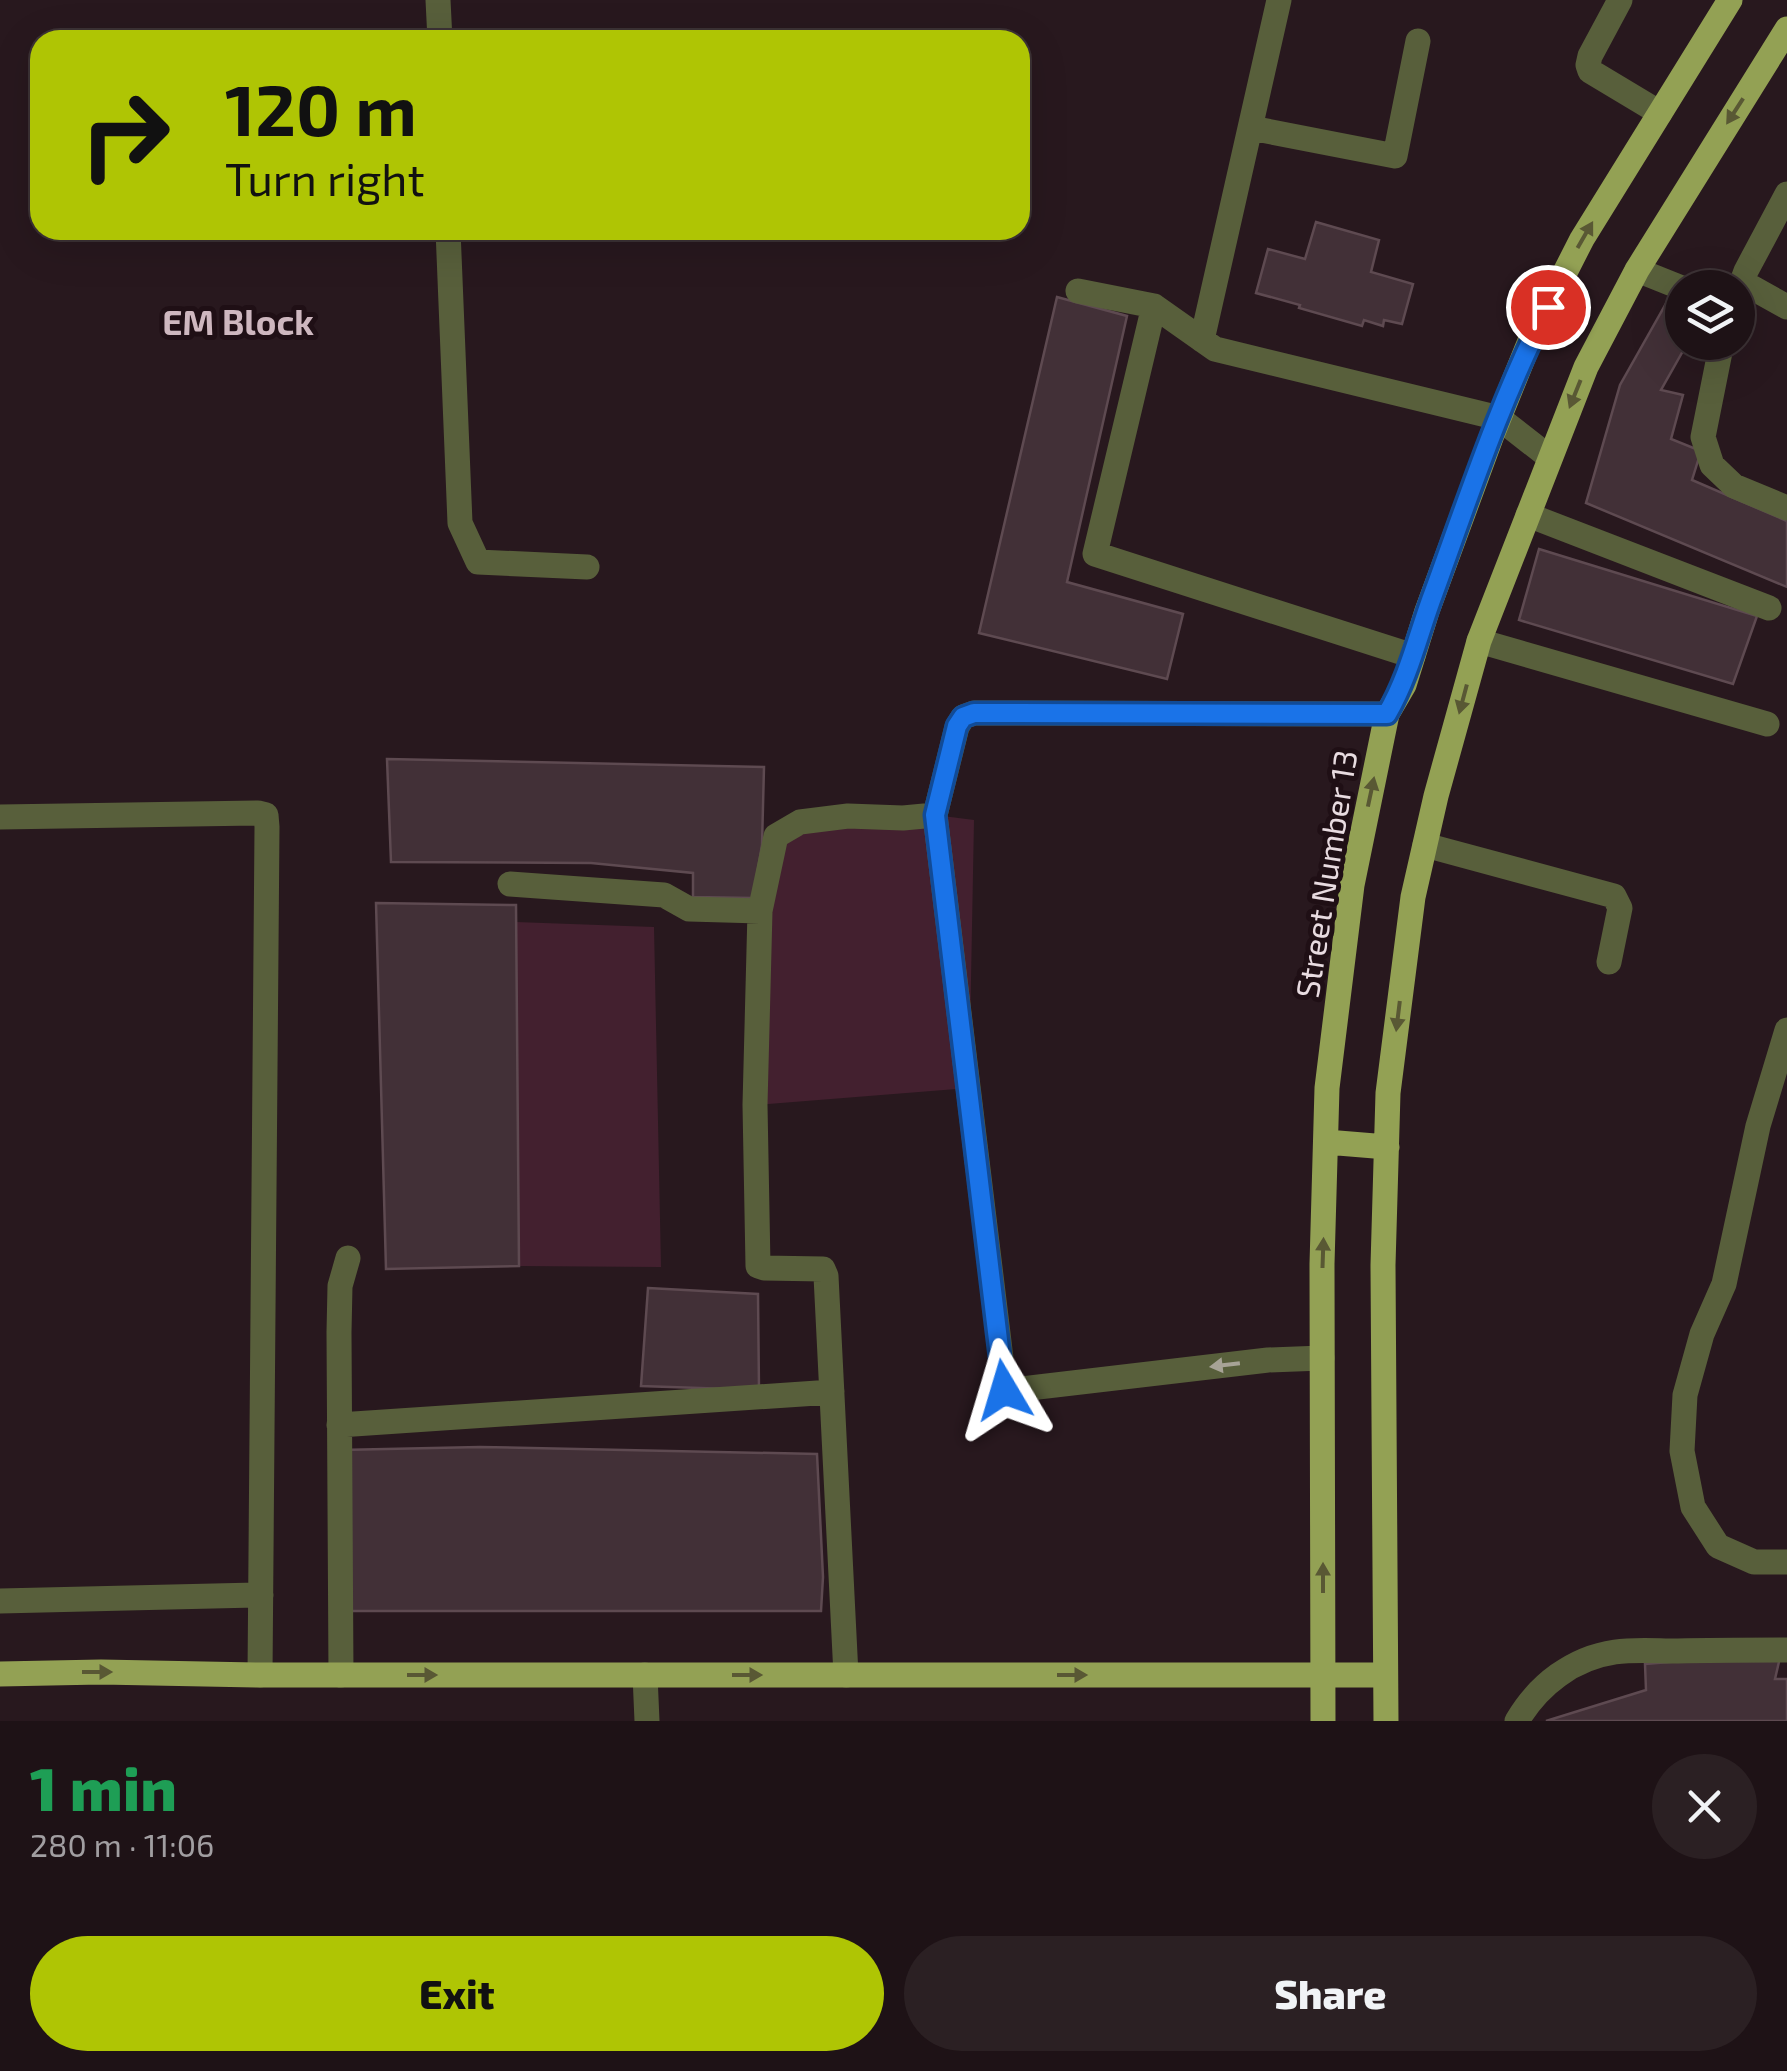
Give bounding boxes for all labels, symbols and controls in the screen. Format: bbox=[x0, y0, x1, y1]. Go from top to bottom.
text: 120 m bbox=[225, 66, 417, 150]
icon: right bbox=[60, 70, 190, 200]
one-way arrow bbox=[1727, 98, 1745, 125]
text: Turn right bbox=[225, 151, 425, 205]
one-way arrow bbox=[1576, 221, 1594, 249]
pin bbox=[1506, 265, 1591, 350]
map controls bbox=[1665, 270, 1755, 360]
button: layers bbox=[1665, 270, 1755, 360]
icon: arrive bbox=[1521, 280, 1576, 335]
district label: EM Block bbox=[162, 300, 314, 342]
one-way arrow bbox=[1567, 379, 1583, 409]
one-way arrow bbox=[1455, 683, 1471, 714]
street label: Street Number 13 bbox=[1287, 747, 1363, 1000]
one-way arrow bbox=[1364, 776, 1380, 807]
one-way arrow bbox=[1390, 1001, 1406, 1033]
one-way arrow bbox=[1315, 1237, 1331, 1268]
position arrow bbox=[952, 1338, 1056, 1442]
one-way arrow bbox=[1209, 1357, 1240, 1373]
one-way arrow bbox=[1315, 1561, 1331, 1593]
one-way arrow bbox=[82, 1664, 114, 1680]
one-way arrow bbox=[407, 1667, 439, 1683]
one-way arrow bbox=[732, 1667, 764, 1683]
one-way arrow bbox=[1057, 1667, 1089, 1683]
text: 1 min bbox=[30, 1751, 177, 1823]
button: close bbox=[1652, 1754, 1757, 1859]
text: 280 m · 11:06 bbox=[30, 1825, 214, 1863]
button: Exit bbox=[30, 1936, 884, 2051]
button: Share bbox=[904, 1936, 1757, 2051]

